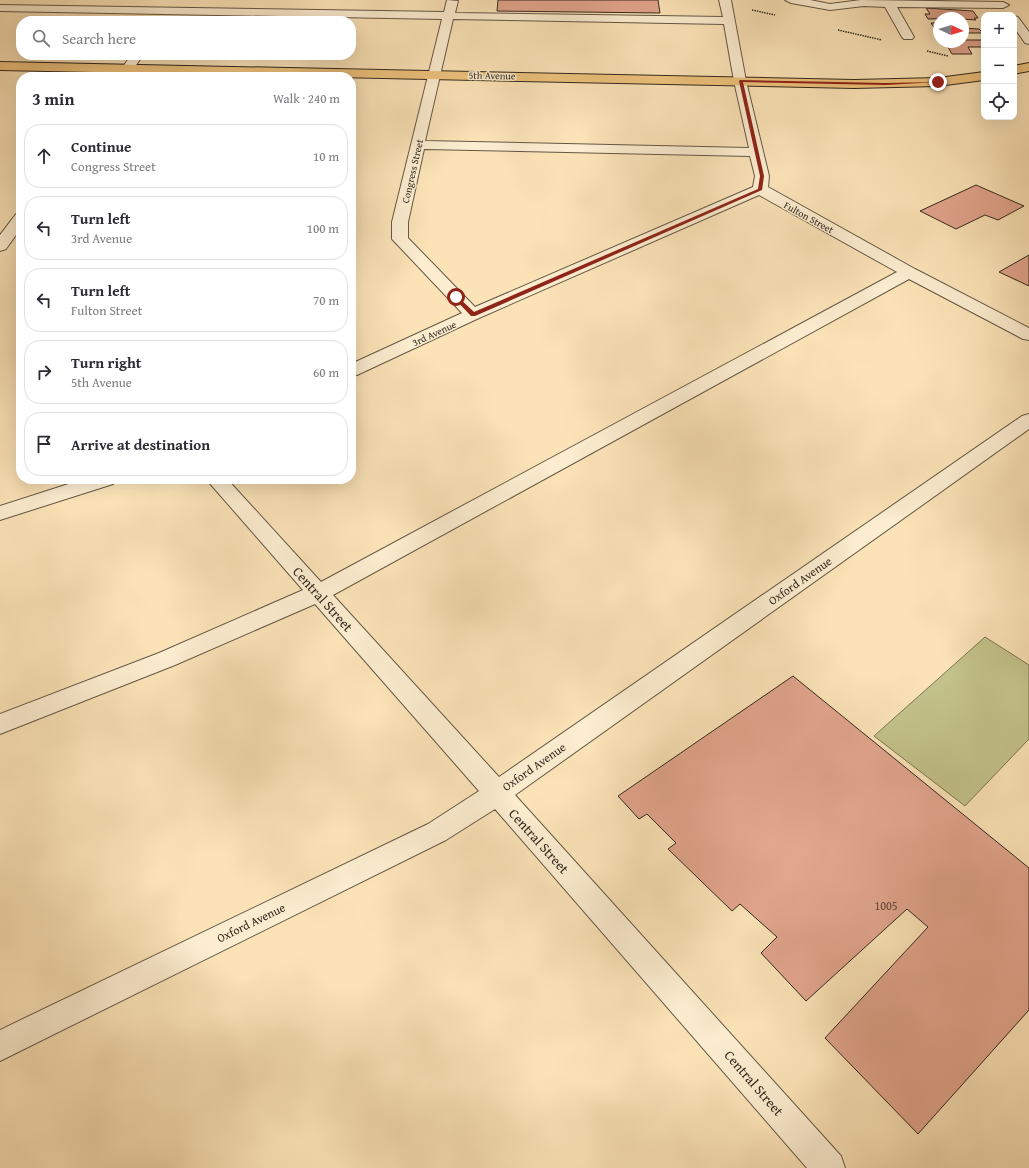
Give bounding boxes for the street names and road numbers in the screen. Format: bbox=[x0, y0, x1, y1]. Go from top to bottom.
street label: 5th Avenue bbox=[468, 68, 516, 83]
street label: Congress Street bbox=[398, 137, 427, 205]
street label: Fulton Street bbox=[781, 198, 837, 238]
street label: 3rd Avenue bbox=[410, 317, 459, 350]
street label: Oxford Avenue bbox=[764, 552, 835, 609]
street label: Central Street bbox=[288, 562, 358, 636]
street label: Oxford Avenue bbox=[498, 738, 569, 795]
street label: Central Street bbox=[504, 804, 574, 878]
street label: Oxford Avenue bbox=[214, 899, 288, 946]
street label: Central Street bbox=[720, 1046, 788, 1120]

